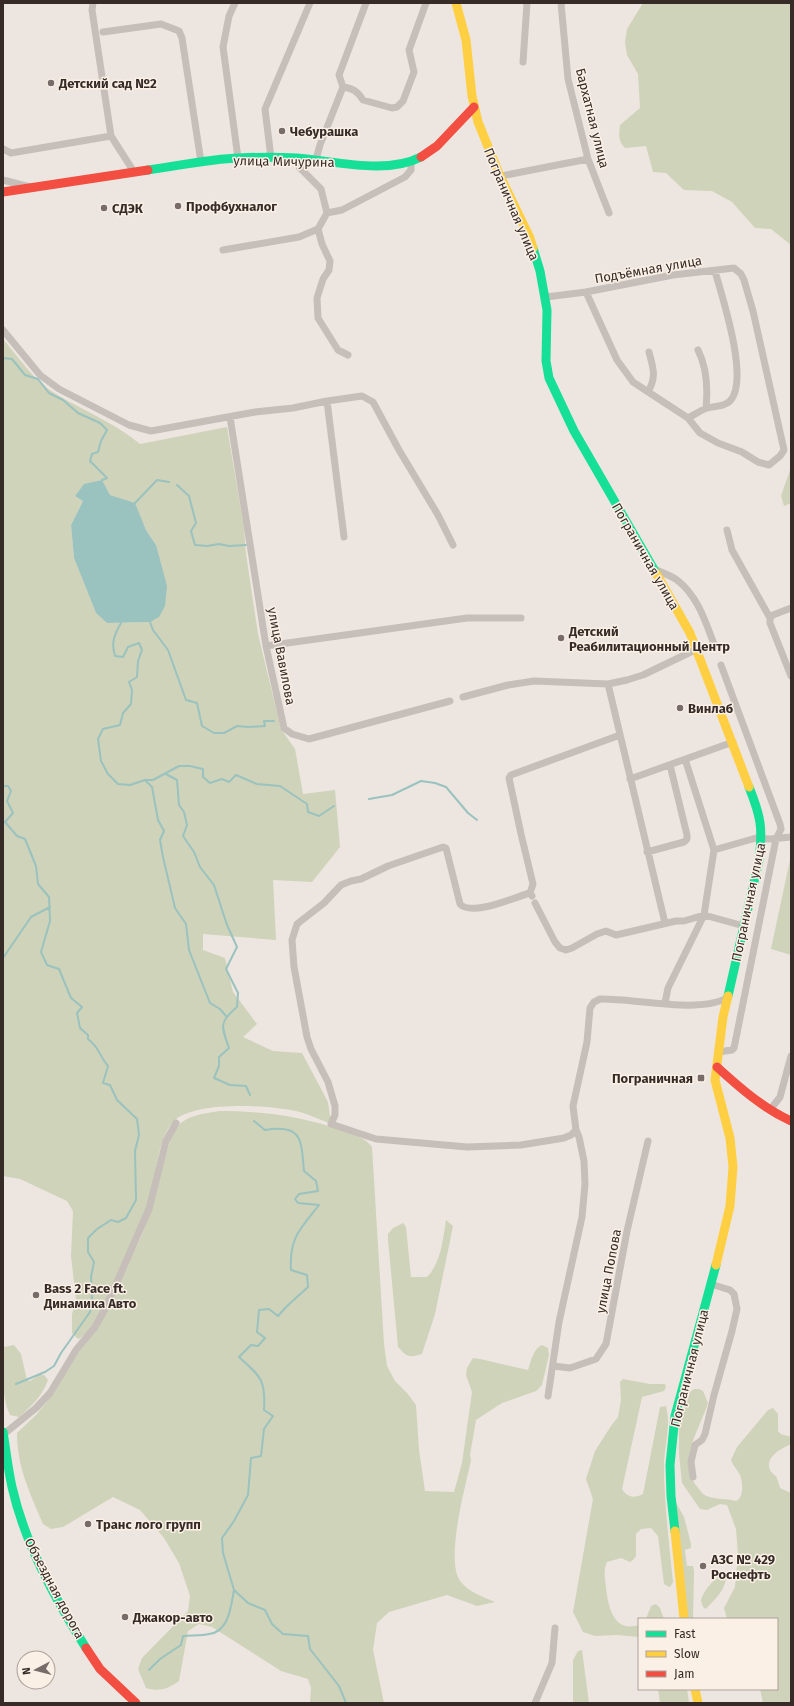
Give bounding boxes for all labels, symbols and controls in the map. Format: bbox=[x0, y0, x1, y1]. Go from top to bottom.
street label: Бархатная улица bbox=[573, 67, 612, 170]
place label: Детский сад №2 bbox=[58, 76, 157, 91]
marker: Детский сад №2 bbox=[46, 78, 56, 88]
place label: Чебурашка bbox=[290, 124, 358, 139]
marker: Чебурашка bbox=[277, 126, 287, 136]
street label: Пограничная улица bbox=[481, 146, 542, 263]
street label: улица Мичурина bbox=[233, 153, 335, 170]
place label: Профбухналог bbox=[186, 199, 277, 214]
place label: СДЭК bbox=[112, 201, 144, 216]
marker: Профбухналог bbox=[173, 201, 183, 211]
marker: СДЭК bbox=[99, 203, 109, 213]
street label: Подъёмная улица bbox=[593, 253, 703, 286]
street label: Пограничная улица bbox=[609, 500, 682, 612]
street label: улица Вавилова bbox=[265, 606, 298, 706]
place label: Детский Реабилитационный Центр bbox=[568, 624, 730, 654]
marker: Детский Реабилитационный Центр bbox=[556, 633, 566, 643]
place label: Винлаб bbox=[688, 701, 734, 716]
marker: Винлаб bbox=[675, 703, 685, 713]
street label: Пограничная улица bbox=[729, 841, 768, 963]
place label: Пограничная bbox=[612, 1071, 693, 1086]
marker: Пограничная bbox=[696, 1073, 706, 1083]
street label: улица Попова bbox=[593, 1228, 624, 1315]
place label: Bass 2 Face ft. Динамика Авто bbox=[43, 1281, 137, 1311]
marker: Bass 2 Face ft. Динамика Авто bbox=[31, 1290, 41, 1300]
street label: Пограничная улица bbox=[668, 1308, 711, 1429]
place label: Транс лого групп bbox=[96, 1517, 201, 1532]
marker: Транс лого групп bbox=[83, 1519, 93, 1529]
street label: Объездная дорога bbox=[22, 1535, 87, 1641]
place label: АЗС № 429 Роснефть bbox=[710, 1552, 775, 1582]
marker: АЗС № 429 Роснефть bbox=[698, 1561, 708, 1571]
place label: Джакор-авто bbox=[132, 1610, 213, 1625]
marker: Джакор-авто bbox=[120, 1612, 130, 1622]
legend bbox=[638, 1618, 778, 1690]
text: Fast bbox=[674, 1627, 696, 1641]
text: Slow bbox=[674, 1647, 700, 1661]
north arrow bbox=[16, 1650, 56, 1690]
text: N bbox=[20, 1667, 33, 1676]
text: Jam bbox=[674, 1667, 694, 1681]

